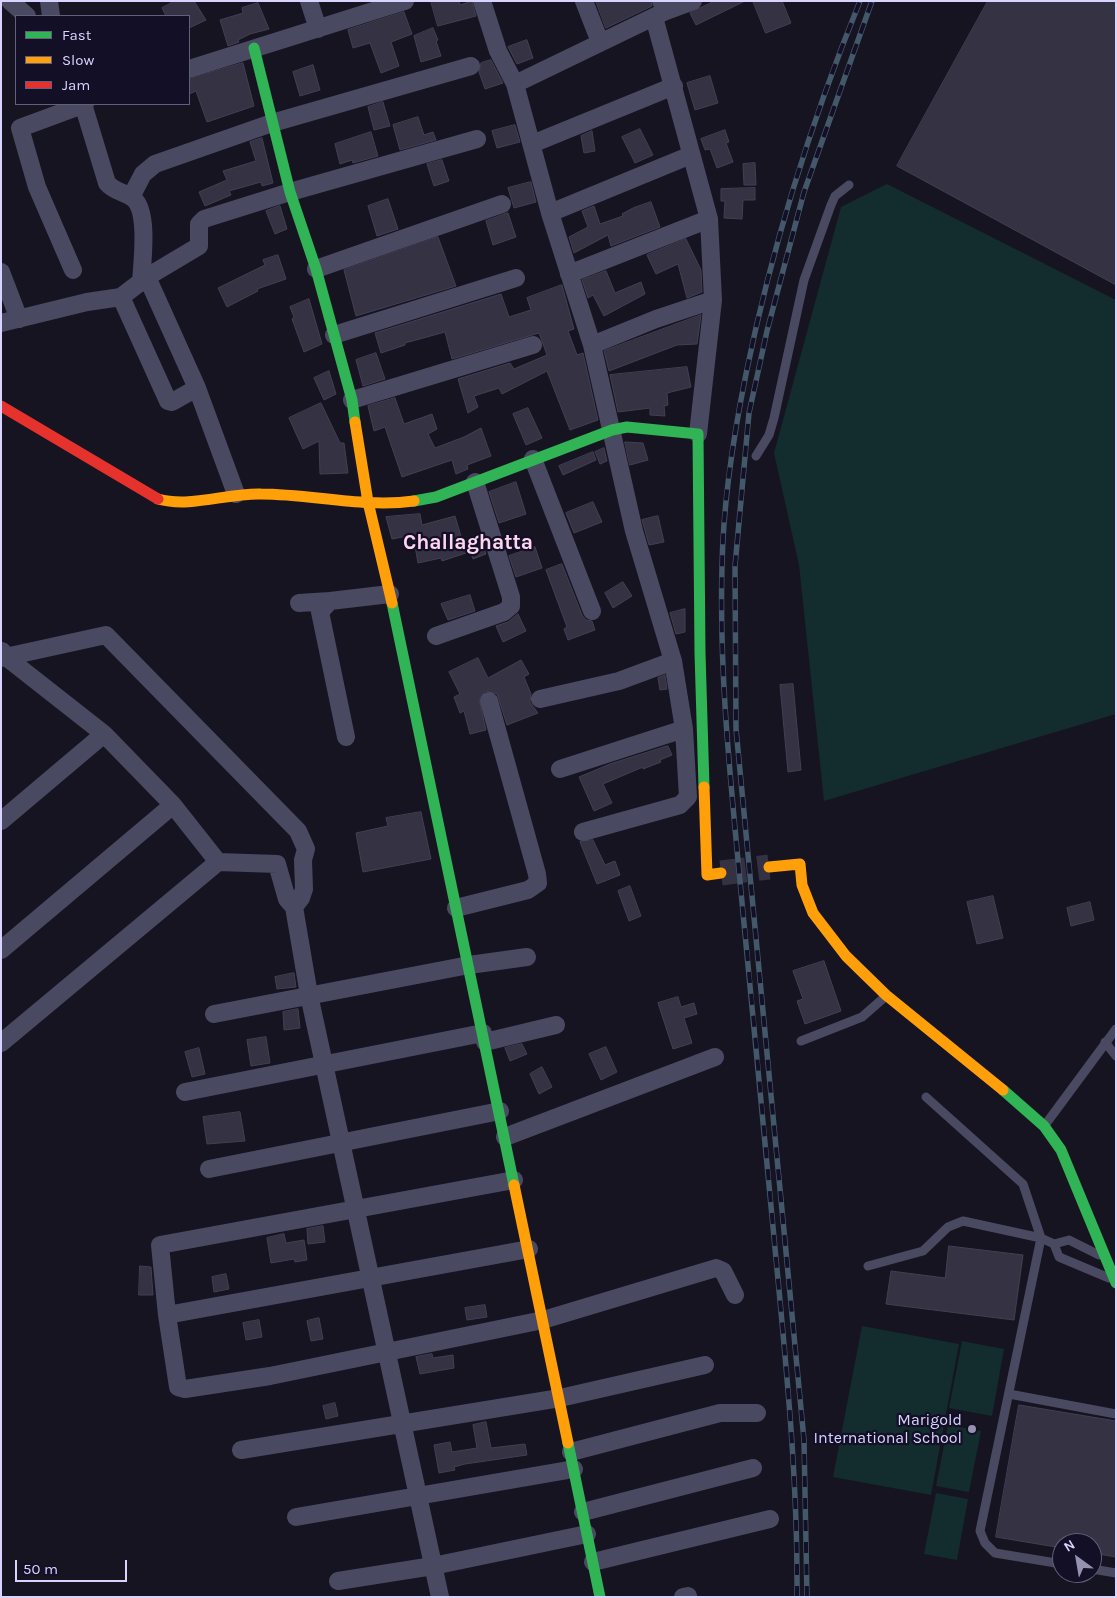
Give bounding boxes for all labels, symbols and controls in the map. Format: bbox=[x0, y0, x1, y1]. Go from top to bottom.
legend bbox=[15, 15, 190, 105]
text: Fast bbox=[62, 26, 91, 44]
text: Slow bbox=[62, 51, 94, 69]
text: Jam bbox=[62, 76, 90, 94]
district label: Challaghatta bbox=[403, 530, 533, 556]
place label: Marigold International School bbox=[814, 1410, 962, 1448]
marker: Marigold International School bbox=[966, 1423, 978, 1435]
north arrow bbox=[1052, 1533, 1102, 1583]
text: N bbox=[1061, 1536, 1078, 1556]
scale bar bbox=[18, 1550, 130, 1582]
text: 50 m bbox=[23, 1560, 58, 1578]

